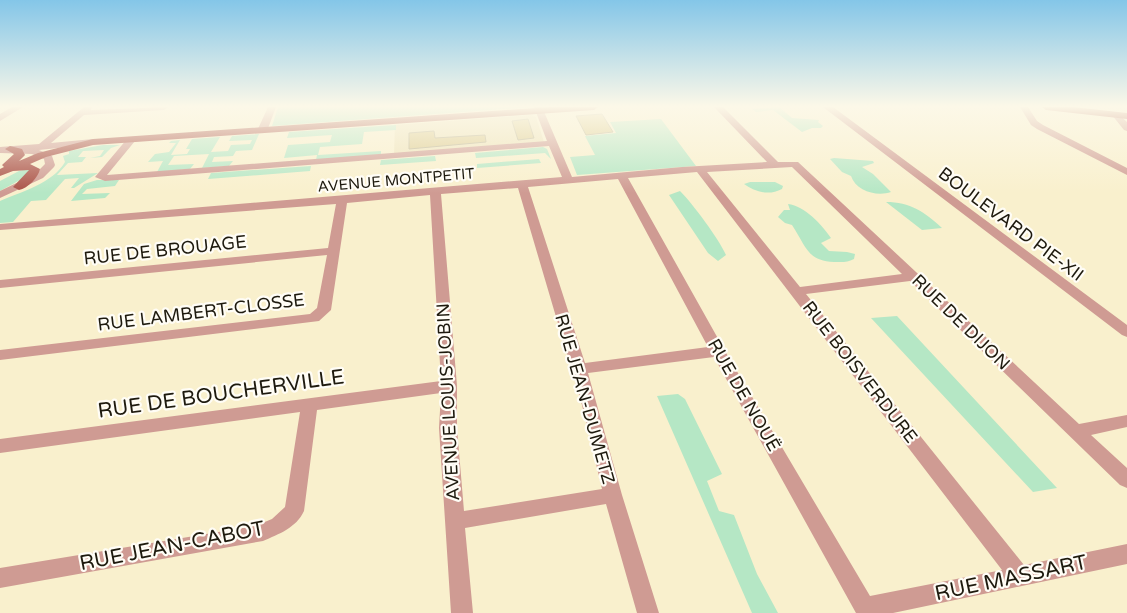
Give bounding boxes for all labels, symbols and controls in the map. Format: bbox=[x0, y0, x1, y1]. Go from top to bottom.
street label: BOULEVARD PIE-XII bbox=[934, 162, 1088, 286]
street label: AVENUE MONTPETIT bbox=[317, 164, 475, 196]
street label: RUE DE BROUAGE bbox=[82, 231, 248, 269]
street label: RUE DE DIJON bbox=[907, 269, 1015, 375]
street label: RUE LAMBERT-CLOSSE bbox=[96, 288, 306, 336]
street label: RUE BOISVERDURE bbox=[798, 297, 922, 447]
street label: AVENUE LOUIS-JOBIN bbox=[432, 302, 464, 502]
street label: RUE JEAN-DUMETZ bbox=[550, 311, 620, 487]
street label: RUE DE NOUË bbox=[703, 335, 785, 455]
street label: RUE DE BOUCHERVILLE bbox=[96, 364, 346, 424]
street label: RUE JEAN-CABOT bbox=[77, 516, 267, 576]
street label: RUE MASSART bbox=[933, 550, 1090, 606]

